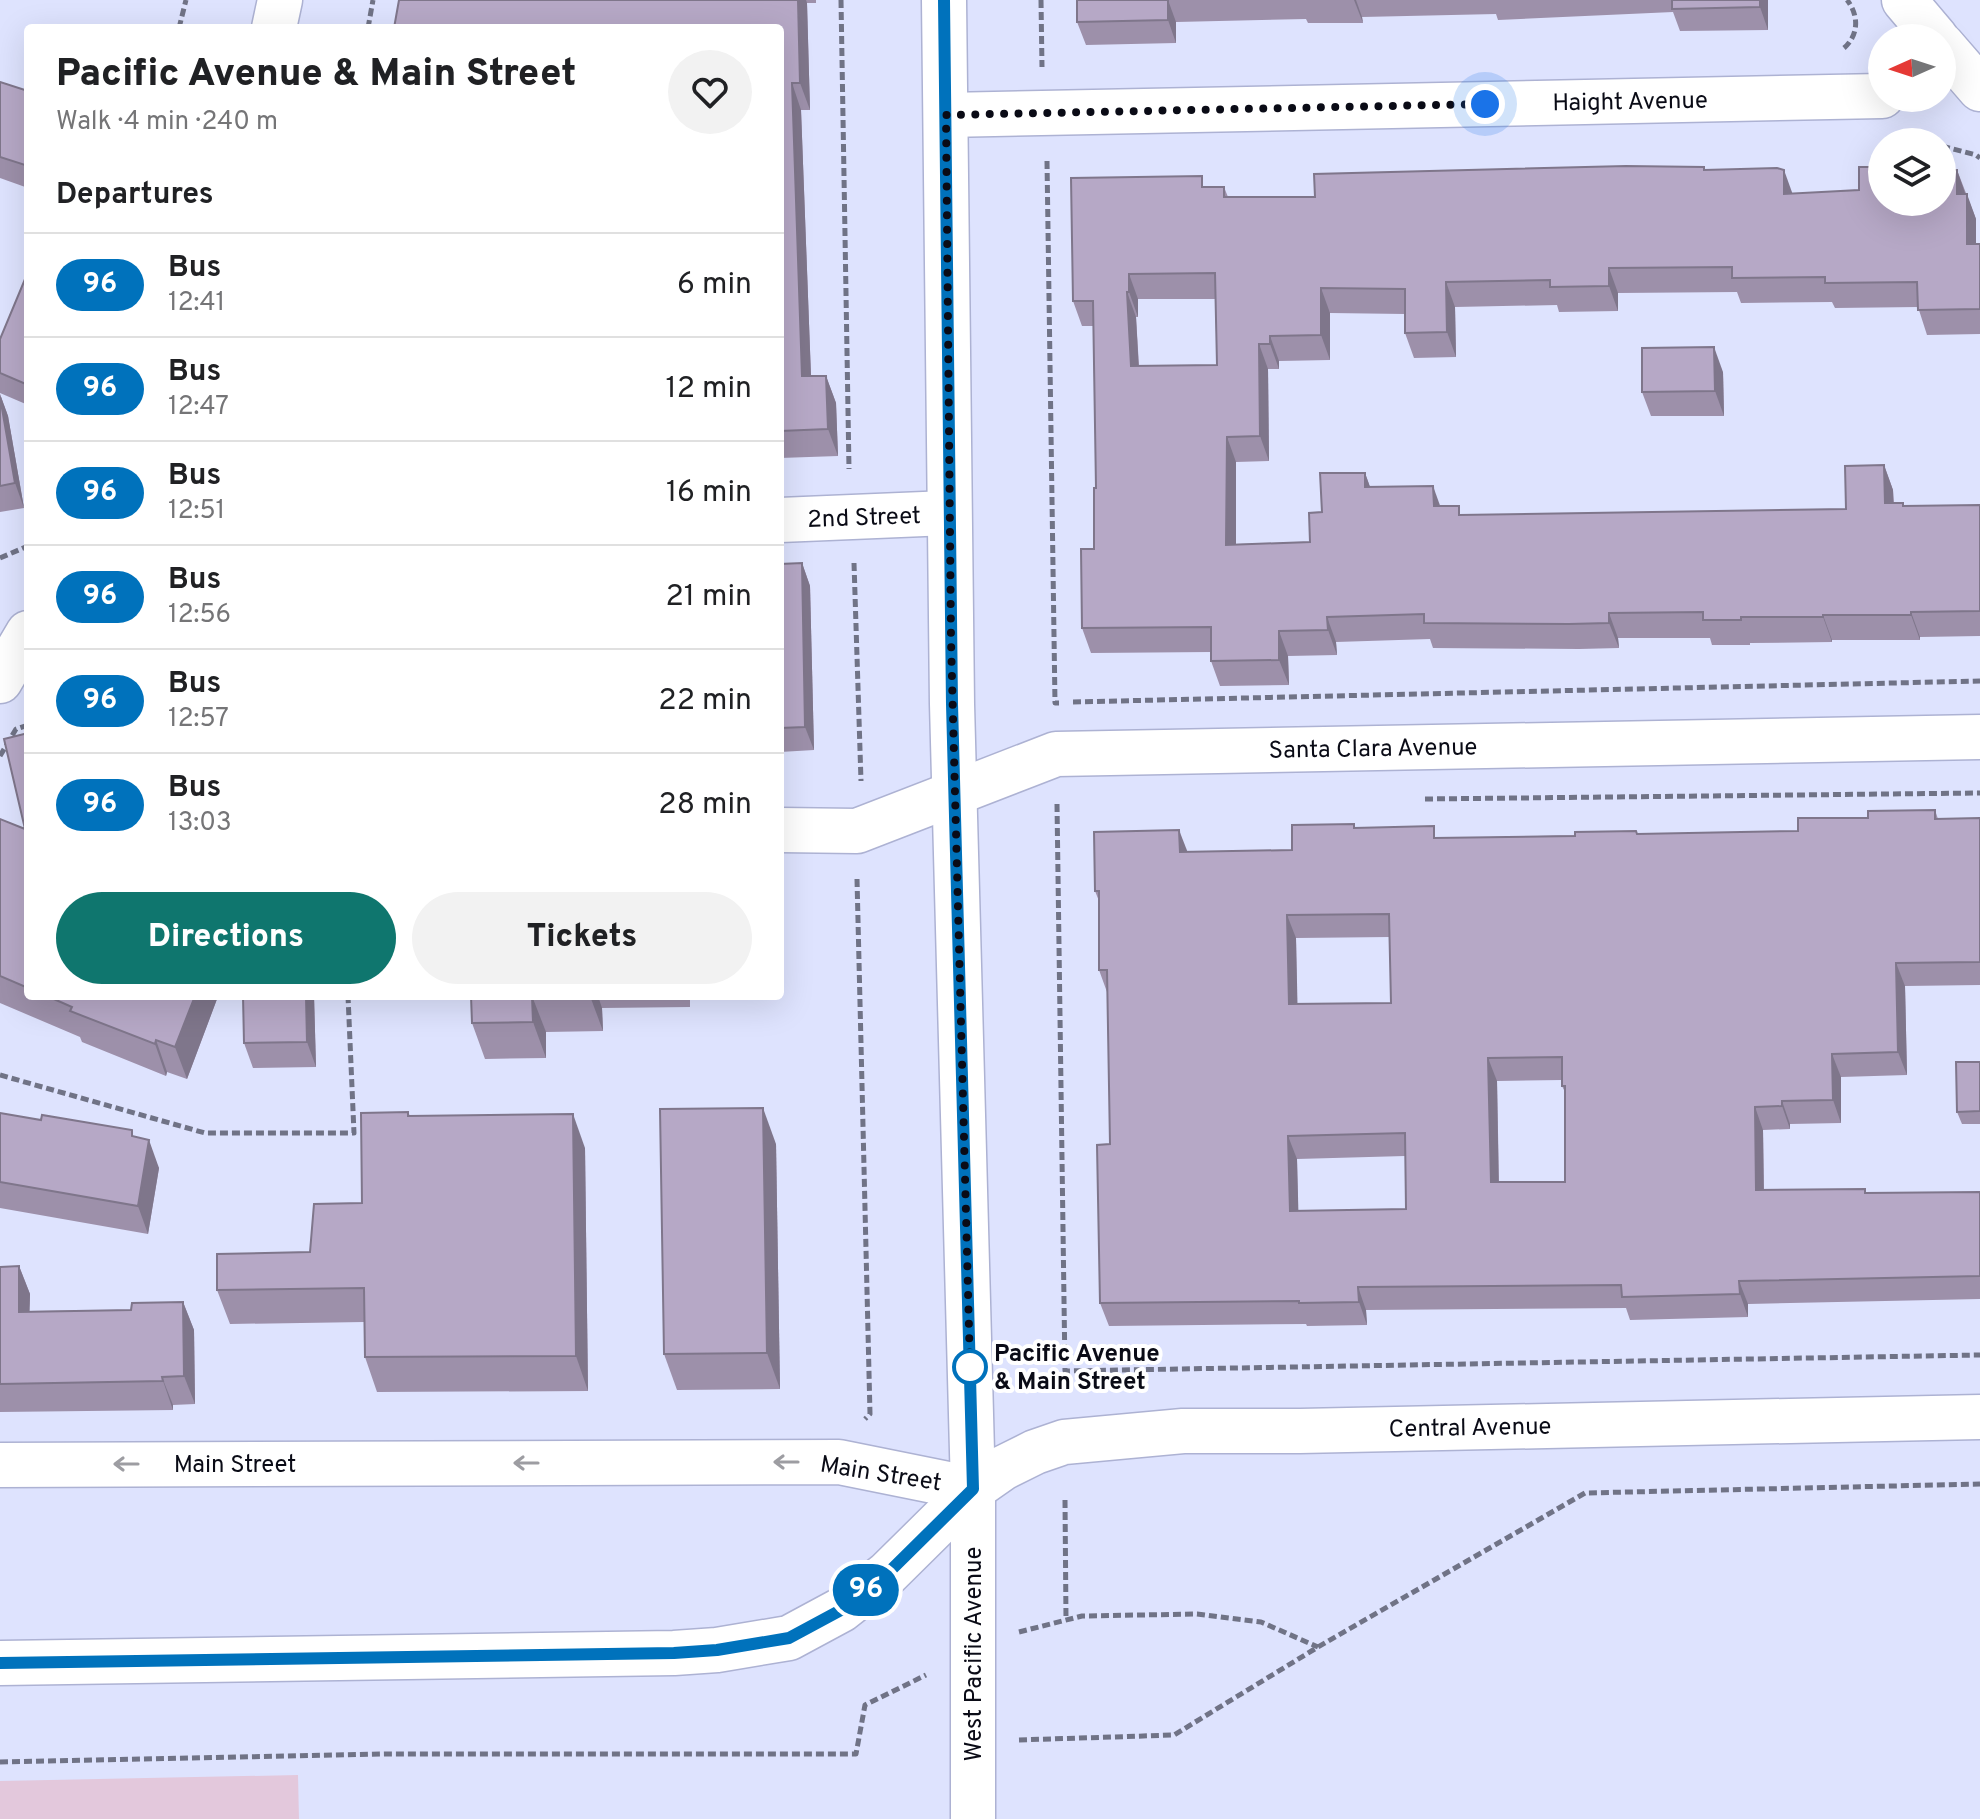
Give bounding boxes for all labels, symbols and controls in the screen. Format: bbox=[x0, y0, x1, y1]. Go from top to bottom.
north arrow bbox=[1868, 24, 1956, 112]
map controls bbox=[1868, 24, 1956, 216]
button: heart bbox=[668, 50, 752, 134]
text: Pacific Avenue & Main Street bbox=[56, 51, 576, 100]
your location bbox=[1465, 84, 1505, 124]
street label: Haight Avenue bbox=[1552, 87, 1708, 119]
text: Walk · 4 min · 240 m bbox=[56, 106, 278, 139]
button: layers bbox=[1868, 128, 1956, 216]
text: Departures bbox=[56, 177, 214, 214]
text: Bus bbox=[168, 250, 221, 287]
text: 96 bbox=[83, 267, 117, 303]
text: 6 min bbox=[677, 267, 752, 304]
text: 12:41 bbox=[168, 287, 225, 320]
text: Bus bbox=[168, 354, 221, 391]
text: 96 bbox=[83, 371, 117, 407]
text: 12 min bbox=[665, 371, 752, 408]
text: 12:47 bbox=[168, 391, 229, 424]
text: Bus bbox=[168, 458, 221, 495]
text: 96 bbox=[83, 475, 117, 511]
text: 16 min bbox=[666, 475, 752, 512]
text: 12:51 bbox=[168, 495, 225, 528]
street label: 2nd Street bbox=[807, 502, 921, 536]
text: Bus bbox=[168, 562, 221, 599]
text: 96 bbox=[83, 579, 117, 615]
text: 21 min bbox=[665, 579, 752, 616]
text: 12:56 bbox=[168, 599, 231, 632]
text: Bus bbox=[168, 666, 221, 703]
text: 96 bbox=[83, 683, 117, 719]
text: 22 min bbox=[658, 683, 752, 720]
text: 12:57 bbox=[168, 703, 229, 736]
street label: Santa Clara Avenue bbox=[1268, 733, 1478, 767]
text: Bus bbox=[168, 770, 221, 807]
text: 96 bbox=[83, 787, 117, 823]
text: 28 min bbox=[658, 787, 752, 824]
text: 13:03 bbox=[168, 807, 232, 840]
button: Directions bbox=[56, 892, 396, 984]
button: Tickets bbox=[412, 892, 752, 984]
place label: Pacific Avenue & Main Street bbox=[994, 1340, 1160, 1398]
marker: Pacific Avenue & Main Street bbox=[953, 1350, 987, 1384]
street label: Central Avenue bbox=[1388, 1413, 1552, 1445]
street label: Main Street bbox=[174, 1451, 296, 1481]
street label: Main Street bbox=[818, 1451, 944, 1499]
one-way arrow bbox=[773, 1454, 800, 1470]
one-way arrow bbox=[513, 1455, 540, 1471]
one-way arrow bbox=[113, 1456, 140, 1472]
street label: West Pacific Avenue bbox=[960, 1547, 990, 1761]
line badge: 96 bbox=[830, 1564, 902, 1616]
text: 96 bbox=[849, 1572, 883, 1608]

